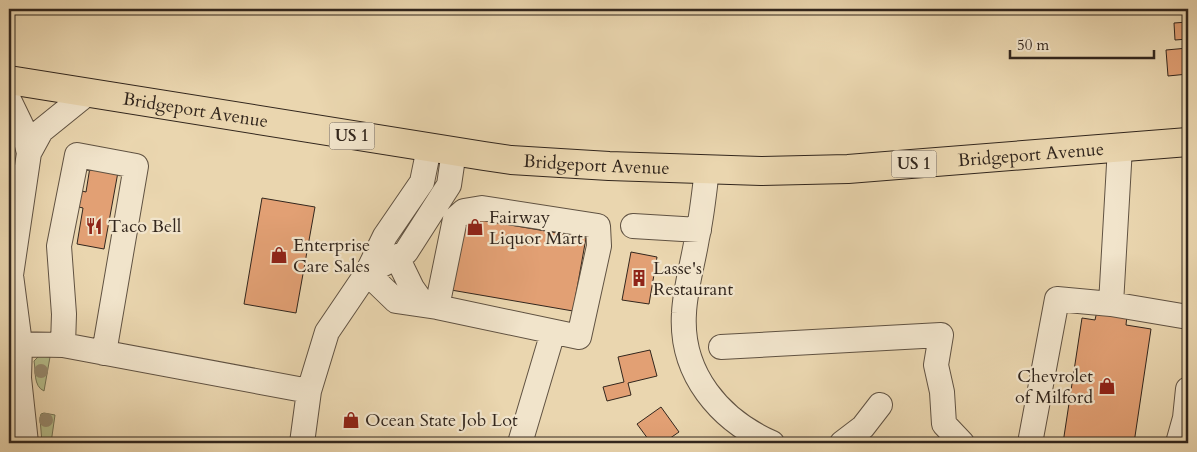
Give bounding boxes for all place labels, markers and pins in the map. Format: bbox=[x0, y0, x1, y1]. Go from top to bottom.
place label: Fairway Liquor Mart bbox=[489, 205, 583, 251]
place label: Taco Bell bbox=[108, 214, 182, 239]
restaurant icon: Taco Bell bbox=[84, 216, 104, 236]
shop icon: Fairway Liquor Mart bbox=[465, 217, 485, 237]
place label: Enterprise Care Sales bbox=[293, 233, 370, 279]
shop icon: Enterprise Care Sales bbox=[269, 245, 289, 265]
place label: Lasse's Restaurant bbox=[653, 256, 734, 302]
building icon: Lasse's Restaurant bbox=[629, 268, 649, 288]
place label: Chevrolet of Milford bbox=[1015, 364, 1093, 410]
shop icon: Chevrolet of Milford bbox=[1097, 376, 1117, 396]
place label: Ocean State Job Lot bbox=[365, 408, 518, 433]
shop icon: Ocean State Job Lot bbox=[341, 410, 361, 430]

